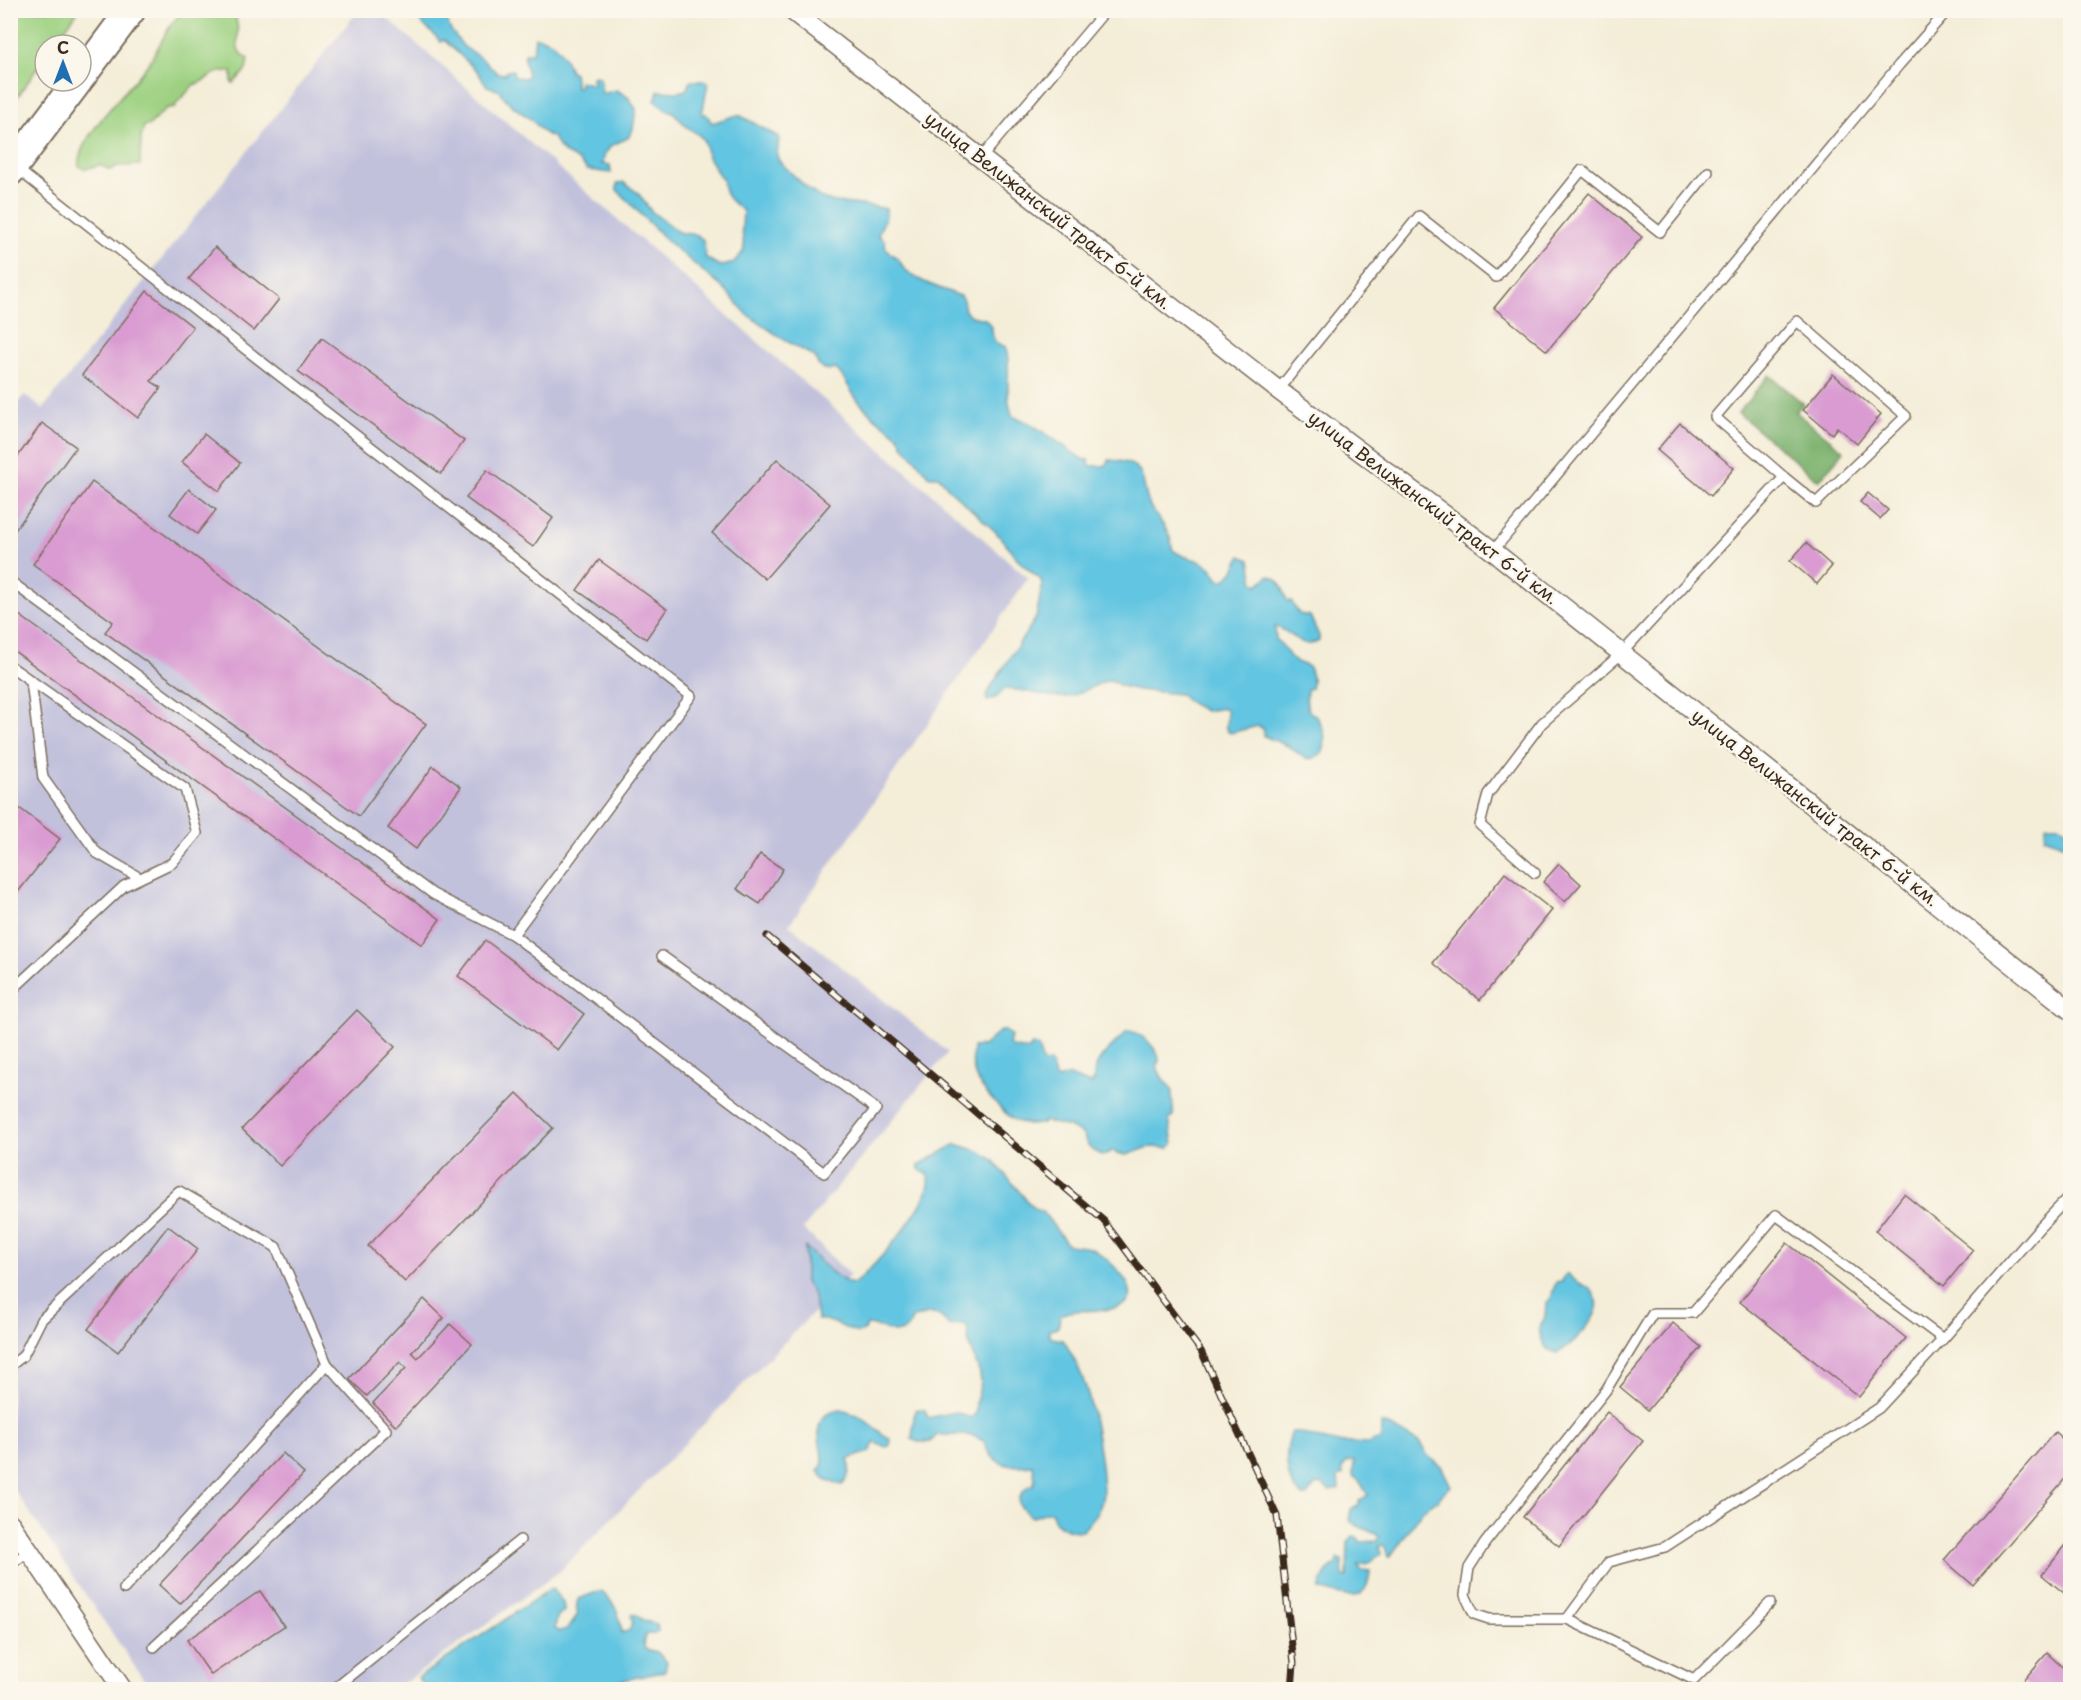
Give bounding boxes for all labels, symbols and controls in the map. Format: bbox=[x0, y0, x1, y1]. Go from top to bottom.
north arrow bbox=[33, 33, 93, 93]
text: С bbox=[57, 35, 69, 59]
street label: улица Велижанский тракт 6-й км. bbox=[919, 104, 1178, 315]
street label: улица Велижанский тракт 6-й км. bbox=[1303, 403, 1565, 610]
street label: улица Велижанский тракт 6-й км. bbox=[1686, 701, 1945, 912]

